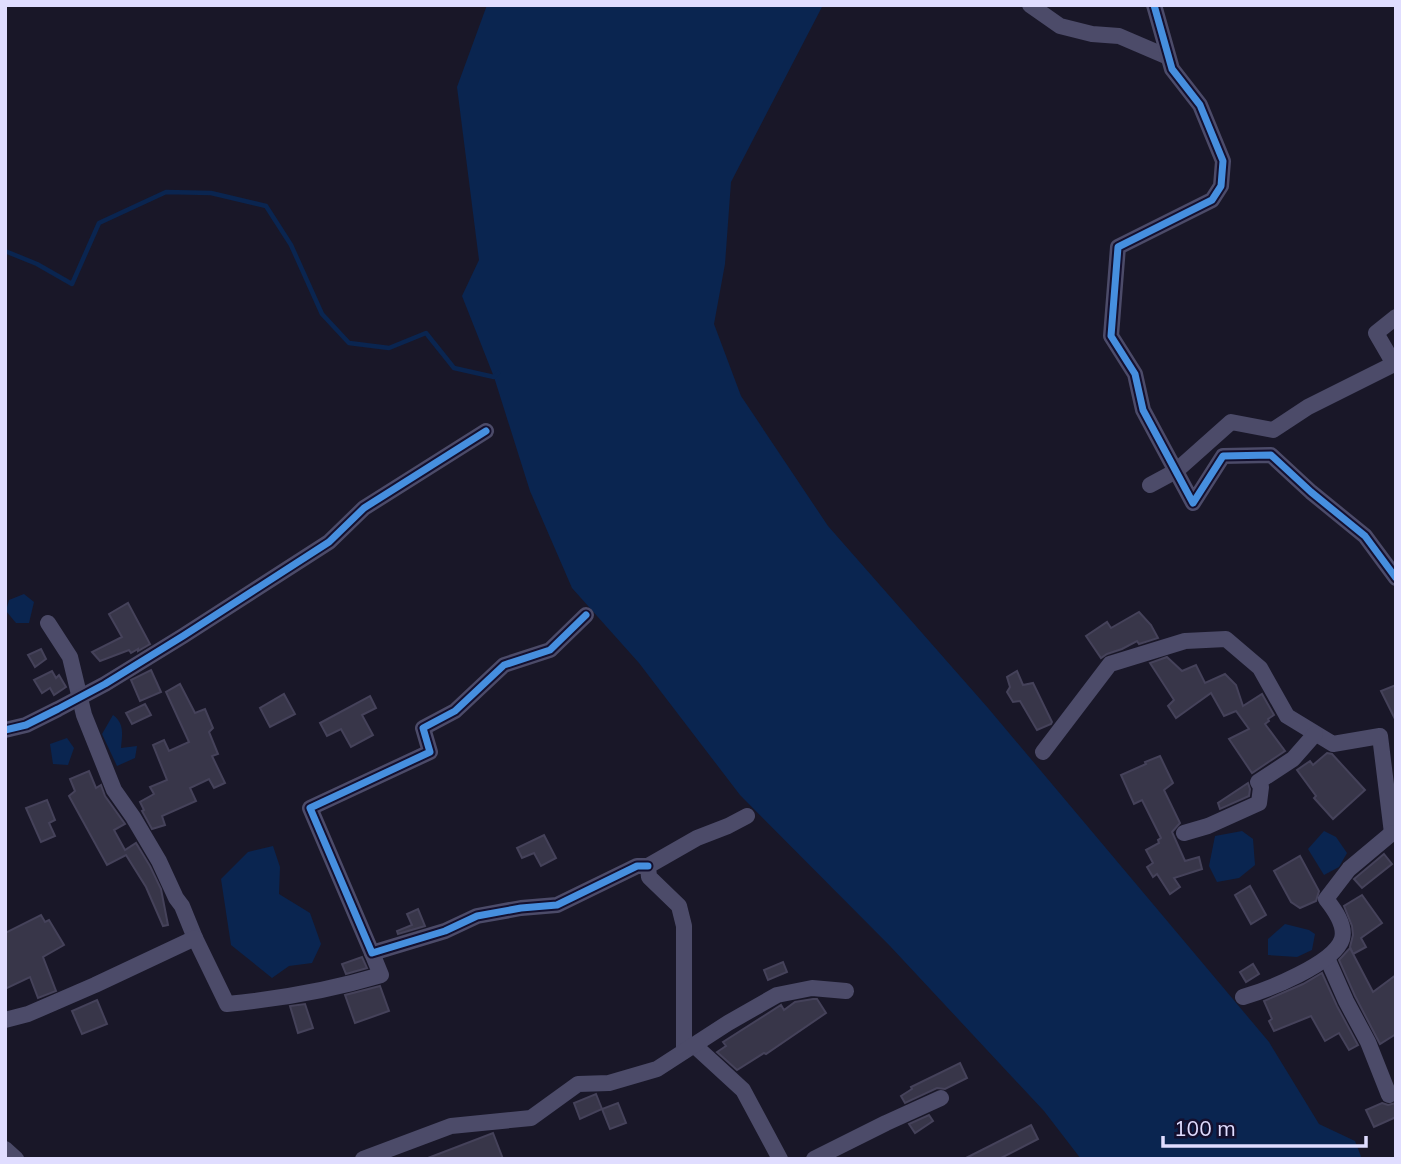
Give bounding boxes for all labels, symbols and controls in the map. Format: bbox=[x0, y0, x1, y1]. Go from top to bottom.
scale bar bbox=[1163, 1104, 1366, 1148]
text: 100 m bbox=[1174, 1115, 1236, 1141]

